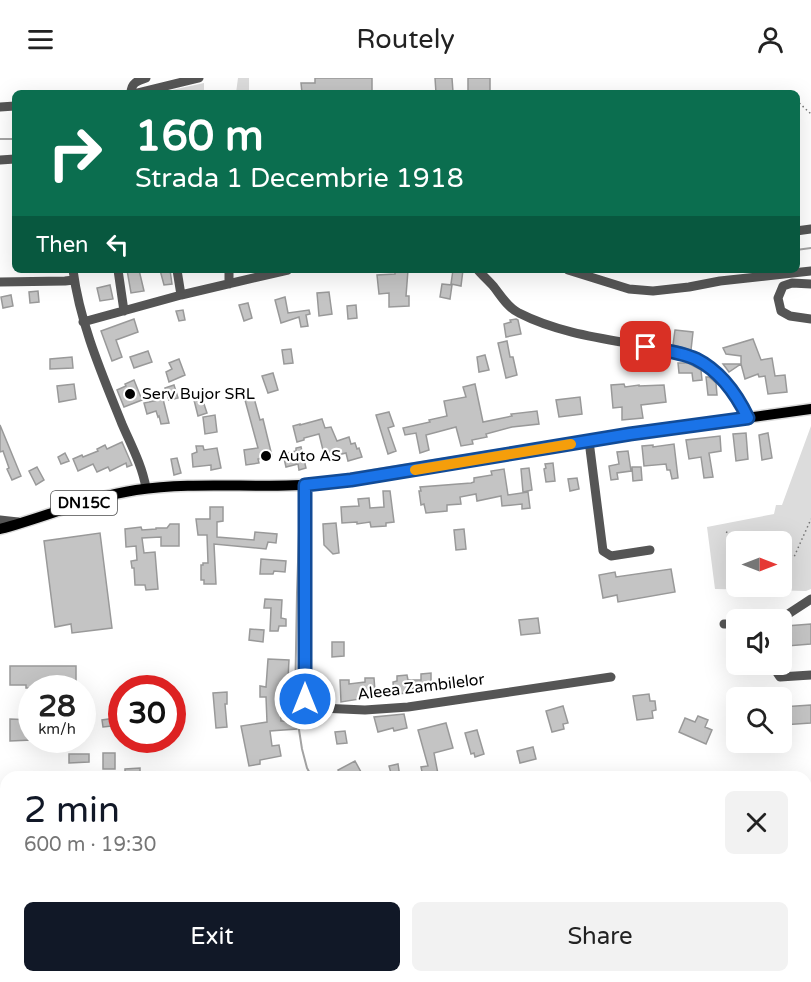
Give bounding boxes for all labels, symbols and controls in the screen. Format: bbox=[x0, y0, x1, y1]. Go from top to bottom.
icon: menu bbox=[24, 23, 57, 56]
text: Routely bbox=[356, 23, 455, 56]
icon: person bbox=[754, 23, 787, 56]
text: 160 m bbox=[135, 111, 264, 162]
icon: right bbox=[36, 114, 114, 192]
text: Strada 1 Decembrie 1918 bbox=[135, 162, 464, 195]
icon: left bbox=[101, 228, 134, 261]
text: Then bbox=[36, 232, 89, 258]
pin bbox=[620, 321, 671, 372]
icon: arrive bbox=[629, 330, 662, 363]
place label: Serv Bujor SRL bbox=[142, 384, 255, 404]
marker: Serv Bujor SRL bbox=[123, 387, 137, 401]
place label: Auto AS bbox=[278, 446, 341, 466]
marker: Auto AS bbox=[259, 449, 273, 463]
road number: DN15C bbox=[51, 491, 117, 515]
north arrow bbox=[726, 531, 792, 597]
map controls bbox=[726, 531, 792, 753]
button: sound bbox=[726, 609, 792, 675]
position arrow bbox=[273, 667, 337, 731]
street label: Aleea Zambilelor bbox=[356, 669, 487, 705]
speed limit sign: 30 bbox=[108, 675, 186, 753]
button: search bbox=[726, 687, 792, 753]
text: 28 bbox=[38, 688, 76, 725]
text: km/h bbox=[38, 720, 76, 738]
text: 2 min bbox=[24, 789, 120, 832]
button: close bbox=[725, 791, 788, 854]
text: 600 m · 19:30 bbox=[24, 833, 156, 857]
button: Exit bbox=[24, 902, 400, 971]
button: Share bbox=[412, 902, 788, 971]

